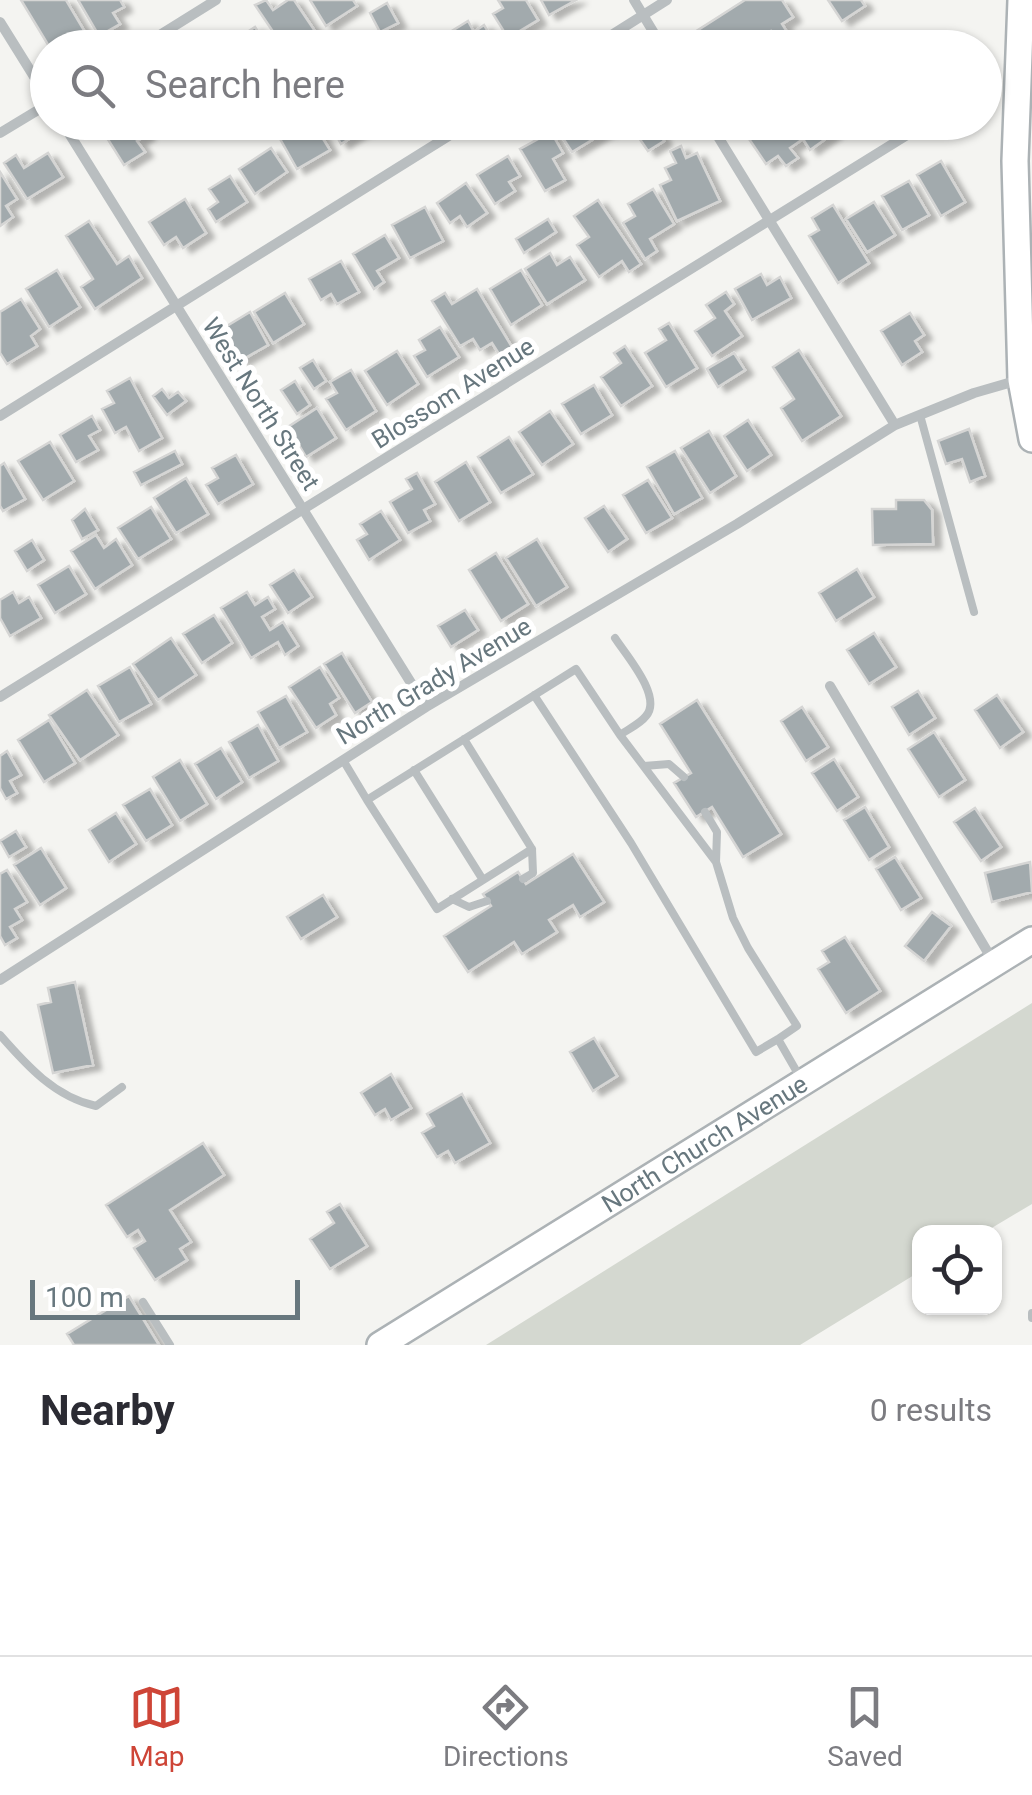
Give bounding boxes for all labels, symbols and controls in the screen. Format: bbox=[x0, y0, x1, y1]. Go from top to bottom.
search box bbox=[30, 30, 1002, 140]
icon: search bbox=[65, 58, 120, 113]
text: Search here bbox=[145, 63, 345, 107]
street label: West North Street bbox=[196, 313, 326, 495]
street label: Blossom Avenue bbox=[367, 331, 539, 455]
street label: North Grady Avenue bbox=[331, 611, 537, 751]
street label: North Church Avenue bbox=[596, 1069, 813, 1218]
map controls bbox=[912, 1225, 1002, 1315]
button: locate bbox=[912, 1225, 1002, 1315]
scale bar bbox=[30, 1275, 300, 1320]
text: 100 m bbox=[45, 1281, 124, 1314]
text: Nearby bbox=[40, 1386, 175, 1435]
text: 0 results bbox=[870, 1391, 992, 1429]
tab: Map bbox=[129, 1680, 185, 1773]
tab: Directions bbox=[443, 1680, 569, 1773]
tab: Saved bbox=[827, 1680, 903, 1773]

